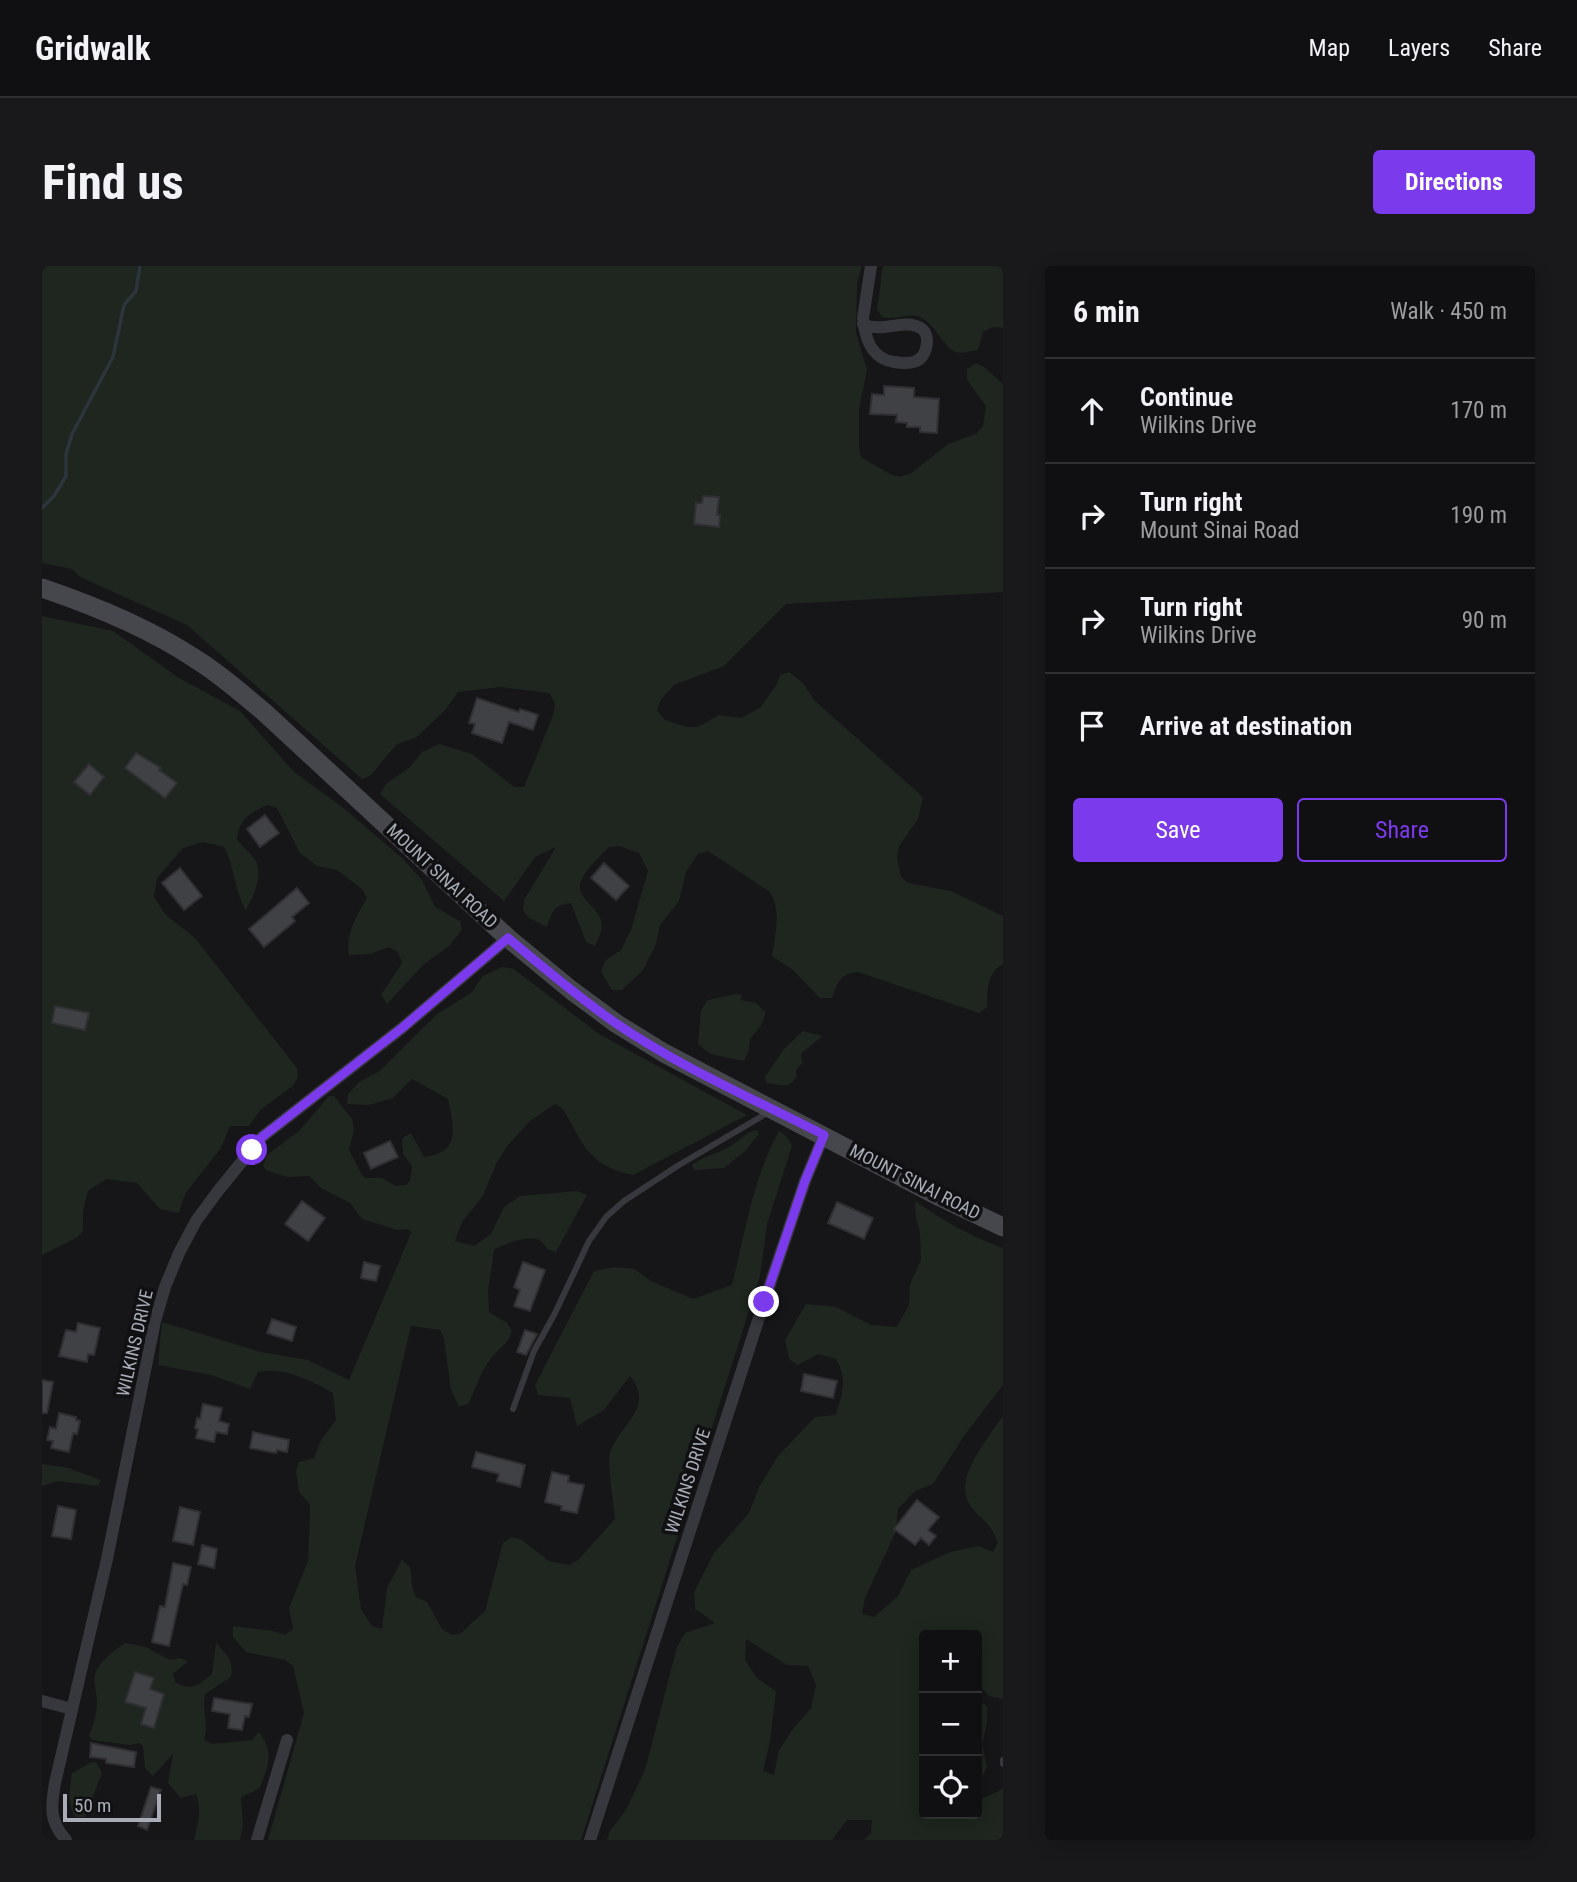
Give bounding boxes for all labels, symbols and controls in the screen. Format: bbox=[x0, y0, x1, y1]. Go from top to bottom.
text: Gridwalk bbox=[35, 29, 150, 68]
text: Map bbox=[1309, 34, 1350, 62]
text: Layers bbox=[1388, 34, 1450, 62]
text: Share bbox=[1488, 34, 1542, 62]
button: Directions bbox=[1373, 150, 1535, 214]
text: Find us bbox=[42, 154, 184, 211]
text: 6 min bbox=[1073, 294, 1140, 329]
text: Walk · 450 m bbox=[1390, 298, 1507, 325]
text: Continue bbox=[1140, 382, 1233, 412]
icon: ahead bbox=[1073, 392, 1111, 430]
text: 170 m bbox=[1450, 397, 1507, 424]
text: Wilkins Drive bbox=[1140, 412, 1257, 439]
text: Turn right bbox=[1140, 487, 1242, 517]
icon: right bbox=[1073, 497, 1111, 535]
text: 190 m bbox=[1450, 502, 1507, 529]
text: Mount Sinai Road bbox=[1140, 517, 1299, 544]
text: Turn right bbox=[1140, 592, 1242, 622]
icon: right bbox=[1073, 602, 1111, 640]
text: 90 m bbox=[1462, 607, 1507, 634]
text: Wilkins Drive bbox=[1140, 622, 1257, 649]
icon: arrive bbox=[1073, 707, 1111, 745]
text: Arrive at destination bbox=[1140, 711, 1352, 741]
button: Save bbox=[1073, 798, 1283, 862]
button: Share bbox=[1297, 798, 1507, 862]
street label: MOUNT SINAI ROAD bbox=[383, 819, 502, 932]
route start bbox=[236, 1134, 267, 1165]
street label: MOUNT SINAI ROAD bbox=[846, 1140, 984, 1224]
route end bbox=[748, 1286, 779, 1317]
street label: WILKINS DRIVE bbox=[112, 1287, 157, 1398]
street label: WILKINS DRIVE bbox=[661, 1426, 714, 1536]
map controls bbox=[919, 1630, 982, 1819]
button: + bbox=[919, 1630, 982, 1693]
button: − bbox=[919, 1693, 982, 1756]
button: locate bbox=[919, 1756, 982, 1819]
scale bar bbox=[63, 1791, 161, 1823]
text: 50 m bbox=[74, 1794, 111, 1817]

